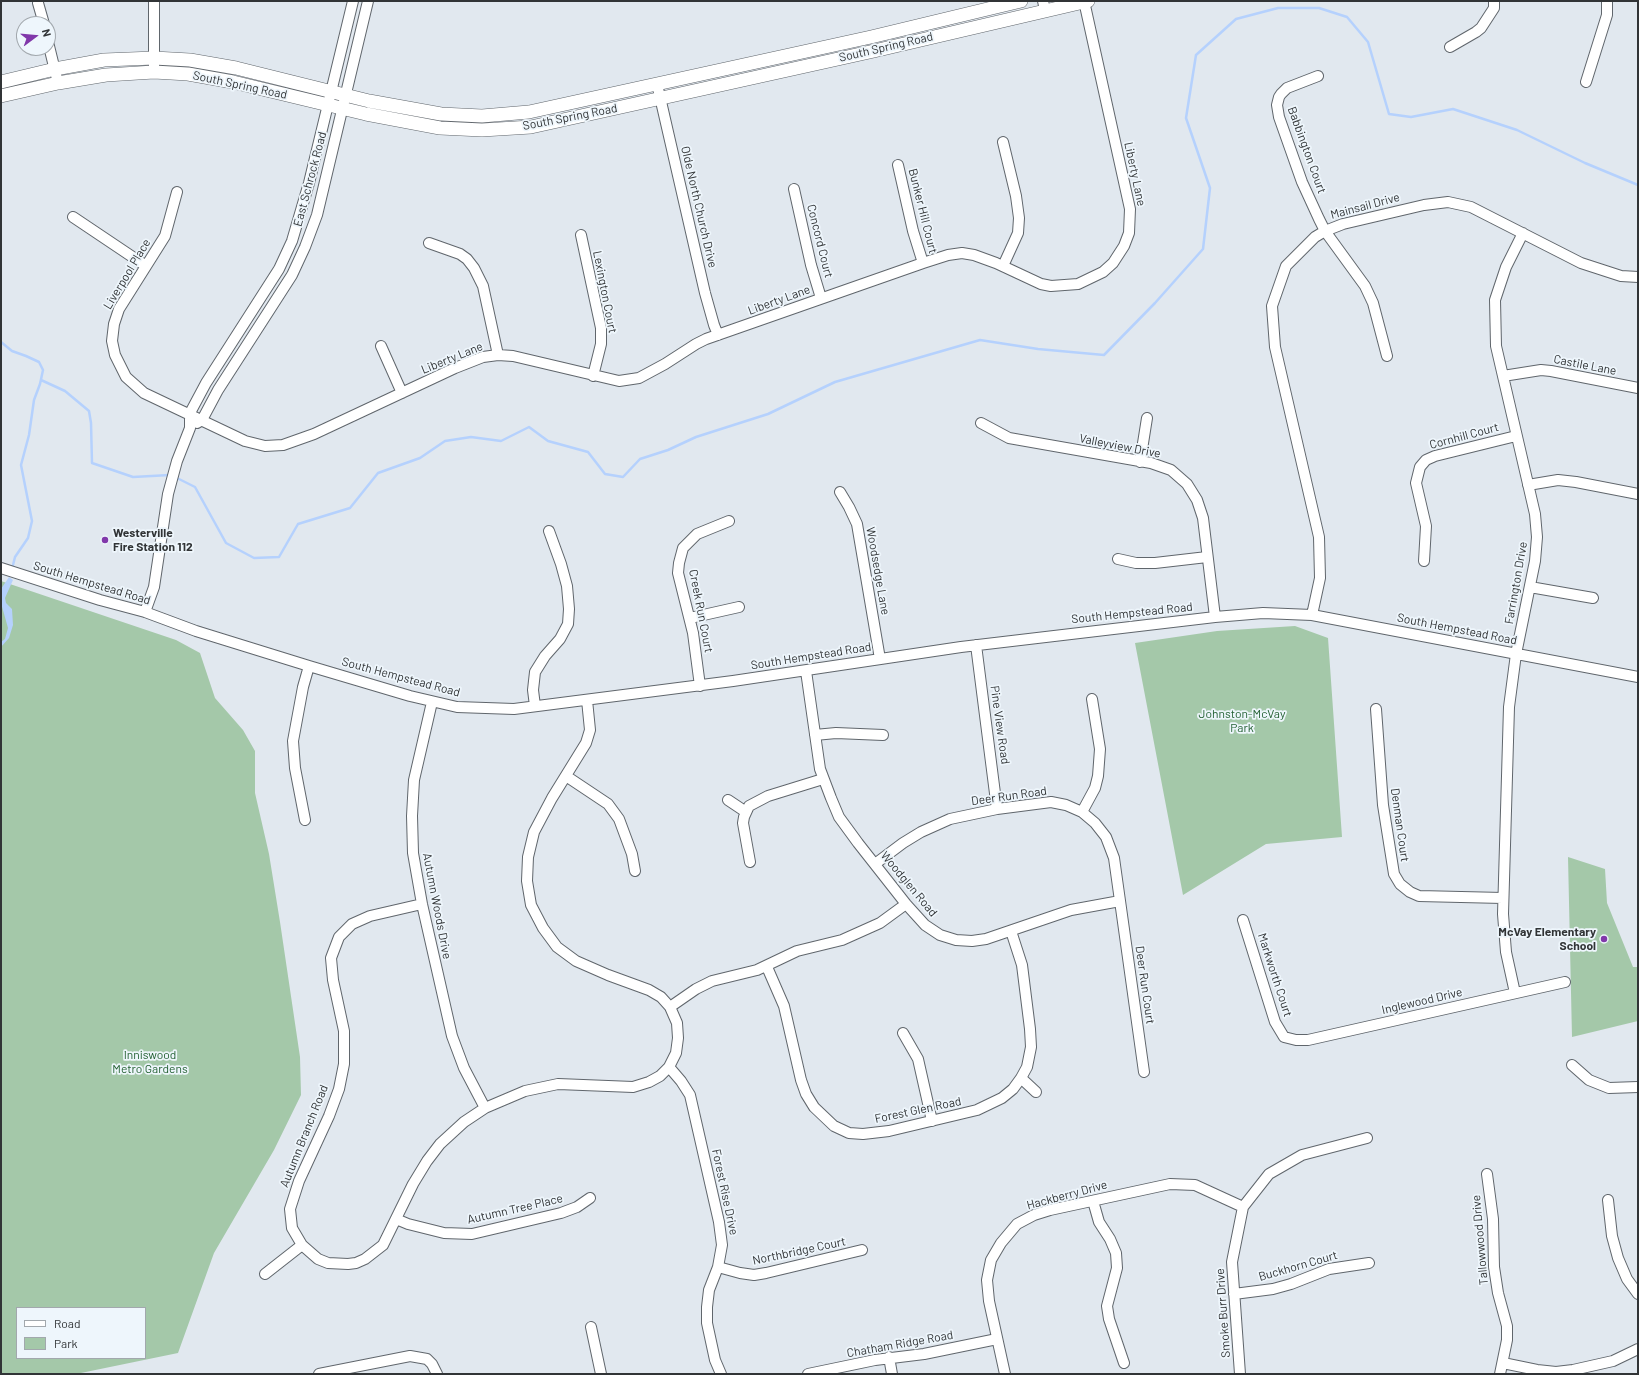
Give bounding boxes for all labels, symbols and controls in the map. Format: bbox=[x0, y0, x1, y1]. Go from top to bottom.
north arrow bbox=[16, 16, 56, 56]
text: N bbox=[40, 28, 54, 38]
street label: South Spring Road bbox=[838, 29, 934, 65]
street label: South Spring Road bbox=[192, 68, 288, 102]
street label: South Spring Road bbox=[521, 101, 619, 133]
street label: Babbington Court bbox=[1285, 105, 1329, 195]
street label: East Schrock Road bbox=[290, 130, 330, 228]
street label: Liberty Lane bbox=[1121, 141, 1149, 207]
street label: Olde North Church Drive bbox=[678, 145, 720, 269]
street label: Bunker Hill Court bbox=[905, 167, 941, 255]
street label: Mainsail Drive bbox=[1329, 190, 1401, 222]
street label: Concord Court bbox=[804, 203, 836, 279]
street label: Liverpool Place bbox=[100, 236, 154, 312]
street label: Lexington Court bbox=[590, 250, 620, 334]
street label: Liberty Lane bbox=[746, 282, 812, 318]
street label: Liberty Lane bbox=[419, 339, 485, 377]
street label: Castile Lane bbox=[1552, 352, 1618, 378]
street label: Cornhill Court bbox=[1428, 420, 1500, 452]
street label: Valleyview Drive bbox=[1078, 431, 1162, 461]
place label: Westerville Fire Station 112 bbox=[113, 526, 193, 554]
street label: Woodsedge Lane bbox=[863, 526, 893, 616]
marker: Westerville Fire Station 112 bbox=[100, 535, 110, 545]
street label: Farrington Drive bbox=[1502, 541, 1530, 625]
street label: South Hempstead Road bbox=[32, 558, 152, 608]
street label: Creek Run Court bbox=[686, 568, 716, 654]
street label: South Hempstead Road bbox=[1071, 599, 1193, 627]
street label: South Hempstead Road bbox=[1396, 610, 1518, 648]
street label: South Hempstead Road bbox=[750, 639, 872, 673]
street label: South Hempstead Road bbox=[340, 654, 462, 700]
street label: Pine View Road bbox=[987, 685, 1013, 765]
park label: Johnston-McVay Park bbox=[1199, 707, 1285, 735]
street label: Deer Run Road bbox=[970, 784, 1048, 808]
street label: Denman Court bbox=[1388, 787, 1412, 863]
street label: Woodglen Road bbox=[878, 849, 940, 919]
street label: Autumn Woods Drive bbox=[420, 852, 454, 960]
place label: McVay Elementary School bbox=[1498, 925, 1596, 953]
street label: Markworth Court bbox=[1255, 931, 1295, 1019]
marker: McVay Elementary School bbox=[1599, 934, 1609, 944]
street label: Deer Run Court bbox=[1132, 945, 1158, 1025]
street label: Inglewood Drive bbox=[1380, 985, 1464, 1017]
park label: Inniswood Metro Gardens bbox=[112, 1048, 188, 1076]
street label: Autumn Branch Road bbox=[277, 1083, 331, 1189]
street label: Forest Glen Road bbox=[874, 1094, 962, 1126]
street label: Forest Rise Drive bbox=[709, 1148, 741, 1236]
street label: Hackberry Drive bbox=[1025, 1177, 1109, 1213]
street label: Autumn Tree Place bbox=[466, 1191, 564, 1227]
street label: Tallowwood Drive bbox=[1469, 1194, 1491, 1286]
street label: Northbridge Court bbox=[751, 1234, 847, 1268]
street label: Buckhorn Court bbox=[1257, 1248, 1339, 1284]
street label: Smoke Burr Drive bbox=[1213, 1268, 1233, 1358]
legend bbox=[16, 1307, 146, 1359]
text: Road bbox=[54, 1316, 81, 1330]
street label: Chatham Ridge Road bbox=[846, 1328, 954, 1360]
text: Park bbox=[54, 1336, 78, 1350]

